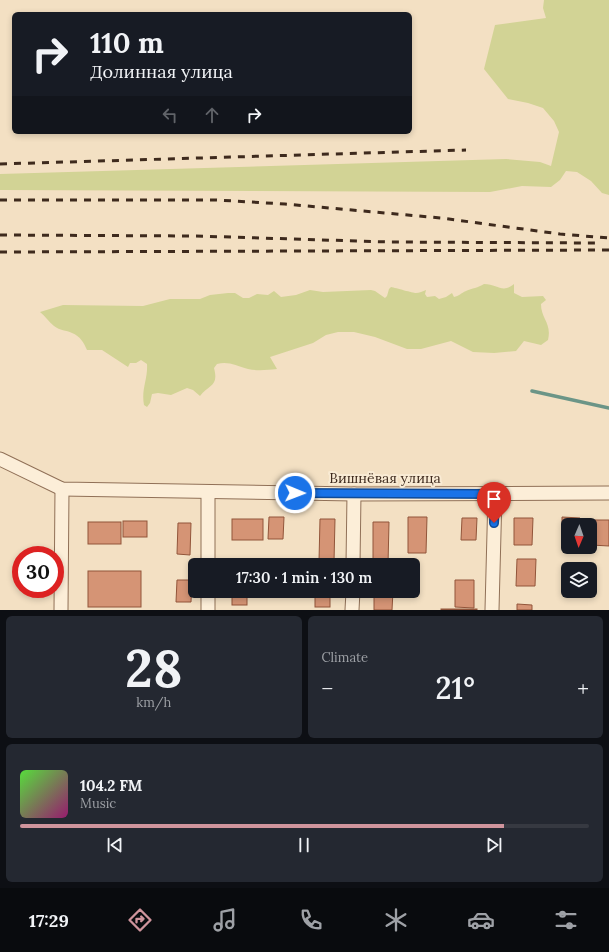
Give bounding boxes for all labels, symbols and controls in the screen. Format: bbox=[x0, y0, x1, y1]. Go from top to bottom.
text: 110 m bbox=[90, 25, 164, 61]
icon: right bbox=[24, 28, 76, 80]
text: Долинная улица bbox=[90, 60, 233, 83]
icon: left bbox=[159, 104, 181, 126]
icon: ahead bbox=[201, 104, 223, 126]
icon: right bbox=[243, 104, 265, 126]
street label: Вишнёвая улица bbox=[329, 469, 441, 487]
position arrow bbox=[274, 472, 316, 514]
pin bbox=[477, 482, 511, 523]
icon: arrive bbox=[483, 488, 505, 510]
north arrow bbox=[561, 518, 597, 554]
map controls bbox=[561, 518, 597, 598]
speed limit sign: 30 bbox=[12, 546, 64, 598]
button: layers bbox=[561, 562, 597, 598]
text: 17:30 · 1 min · 130 m bbox=[236, 568, 372, 587]
text: 28 bbox=[125, 635, 182, 701]
text: Climate bbox=[322, 649, 368, 666]
text: 21° bbox=[436, 669, 475, 707]
text: − bbox=[322, 674, 333, 702]
text: + bbox=[577, 674, 589, 702]
text: km/h bbox=[136, 694, 171, 711]
text: 104.2 FM bbox=[80, 776, 142, 795]
text: Music bbox=[80, 795, 116, 812]
icon: previous bbox=[104, 834, 126, 856]
icon: pause bbox=[293, 834, 315, 856]
icon: next bbox=[483, 834, 505, 856]
icon: directions bbox=[126, 906, 154, 934]
icon: music bbox=[211, 906, 239, 934]
icon: phone bbox=[297, 906, 325, 934]
icon: climate bbox=[382, 906, 410, 934]
icon: car bbox=[467, 906, 495, 934]
icon: filters bbox=[552, 906, 580, 934]
text: 17:29 bbox=[29, 909, 69, 932]

